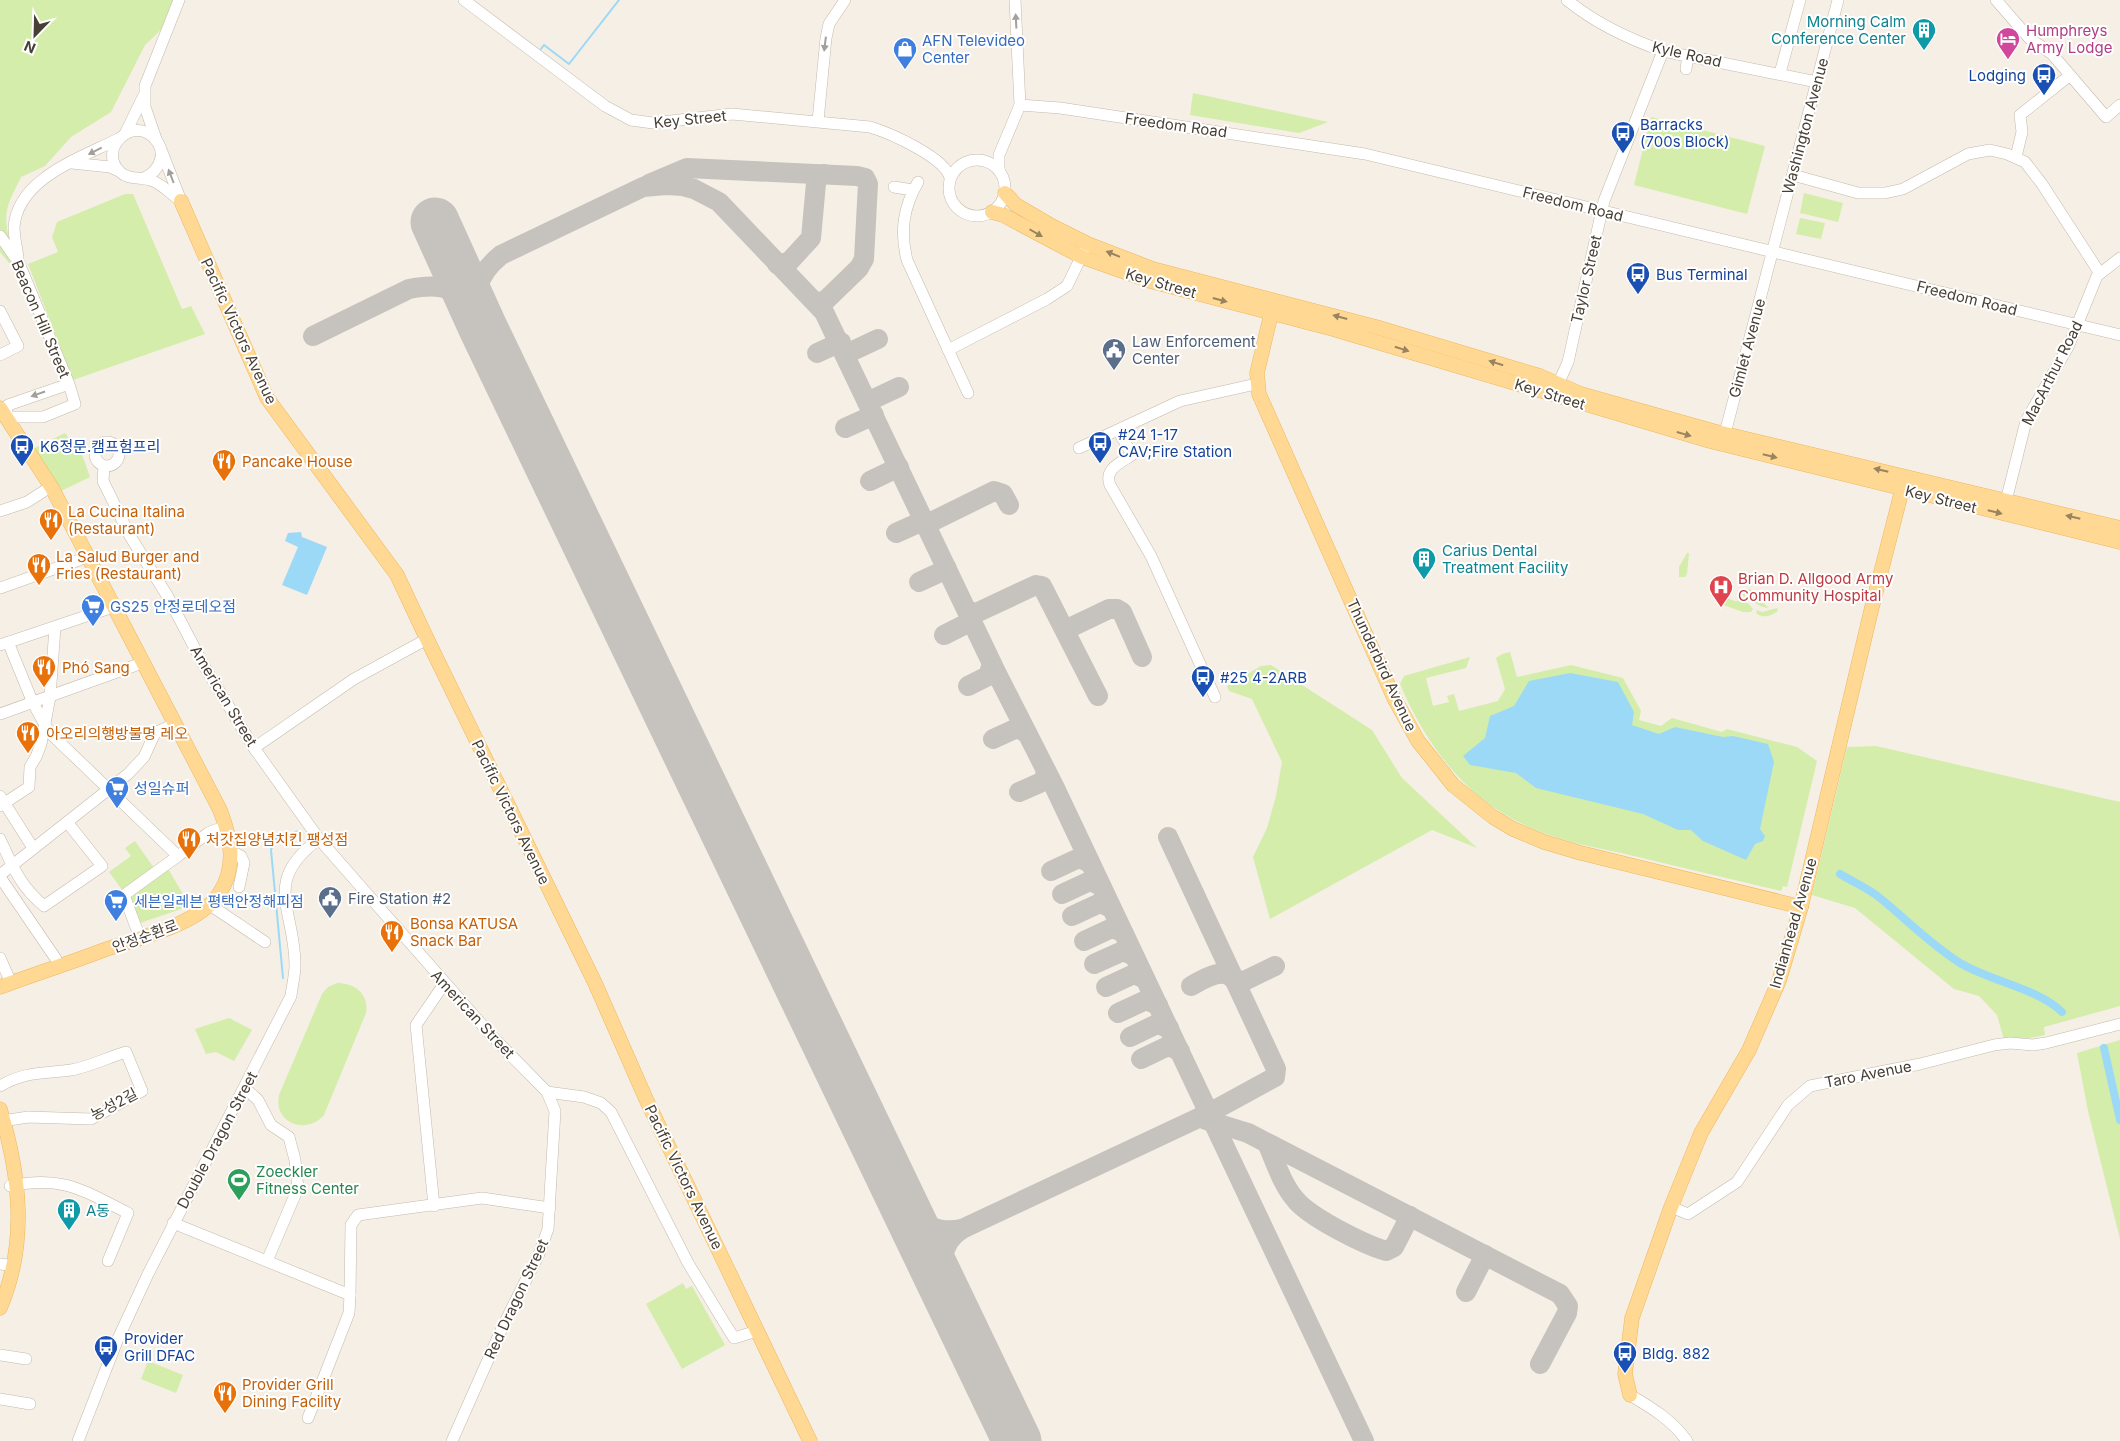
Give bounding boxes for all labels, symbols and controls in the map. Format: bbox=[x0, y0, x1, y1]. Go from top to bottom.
north arrow bbox=[10, 10, 60, 60]
place label: Morning Calm Conference Center bbox=[1771, 12, 1906, 48]
one-way arrow bbox=[1011, 13, 1019, 29]
building icon: Morning Calm Conference Center bbox=[1911, 17, 1937, 51]
place label: Humphreys Army Lodge bbox=[2026, 21, 2112, 57]
hotel icon: Humphreys Army Lodge bbox=[1995, 26, 2021, 60]
place label: AFN Televideo Center bbox=[922, 31, 1025, 67]
one-way arrow bbox=[821, 36, 829, 52]
shop icon: AFN Televideo Center bbox=[892, 36, 918, 70]
street label: Kyle Road bbox=[1650, 37, 1724, 71]
text: N bbox=[21, 38, 38, 57]
street label: Washington Avenue bbox=[1778, 56, 1832, 196]
bus stop icon: Lodging bbox=[2031, 62, 2057, 96]
place label: Lodging bbox=[1968, 66, 2026, 85]
street label: Key Street bbox=[653, 106, 727, 132]
street label: Freedom Road bbox=[1124, 108, 1228, 142]
place label: Barracks (700s Block) bbox=[1640, 115, 1730, 151]
bus stop icon: Barracks (700s Block) bbox=[1610, 120, 1636, 154]
one-way arrow bbox=[88, 147, 102, 155]
one-way arrow bbox=[167, 169, 175, 183]
street label: Freedom Road bbox=[1521, 182, 1625, 226]
one-way arrow bbox=[1029, 228, 1042, 237]
street label: Taylor Street bbox=[1567, 233, 1605, 325]
one-way arrow bbox=[1106, 250, 1120, 258]
street label: Pacific Victors Avenue bbox=[197, 255, 281, 407]
street label: Beacon Hill Street bbox=[8, 257, 74, 381]
bus stop icon: Bus Terminal bbox=[1625, 261, 1651, 295]
street label: Key Street bbox=[1123, 264, 1199, 302]
place label: Bus Terminal bbox=[1656, 265, 1748, 284]
street label: Freedom Road bbox=[1915, 276, 2019, 320]
one-way arrow bbox=[1213, 296, 1228, 304]
street label: Gimlet Avenue bbox=[1725, 296, 1769, 400]
one-way arrow bbox=[1332, 313, 1347, 321]
street label: MacArthur Road bbox=[2017, 317, 2087, 429]
place label: Law Enforcement Center bbox=[1132, 332, 1256, 368]
public building icon: Law Enforcement Center bbox=[1101, 337, 1127, 371]
one-way arrow bbox=[1395, 346, 1410, 354]
one-way arrow bbox=[1488, 358, 1503, 366]
street label: Key Street bbox=[1512, 374, 1588, 414]
one-way arrow bbox=[31, 391, 46, 398]
place label: #24 1-17 CAV;Fire Station bbox=[1118, 425, 1232, 461]
bus stop icon: #24 1-17 CAV;Fire Station bbox=[1087, 430, 1113, 464]
one-way arrow bbox=[1677, 430, 1692, 438]
bus stop icon: K6정문.캠프험프리 bbox=[9, 433, 35, 467]
place label: K6정문.캠프험프리 bbox=[40, 437, 160, 456]
restaurant icon: Pancake House bbox=[211, 448, 237, 482]
place label: Pancake House bbox=[242, 452, 353, 471]
one-way arrow bbox=[1762, 453, 1777, 461]
one-way arrow bbox=[1873, 466, 1888, 474]
street label: Key Street bbox=[1903, 481, 1979, 517]
place label: La Cucina Italina (Restaurant) bbox=[68, 502, 185, 538]
restaurant icon: La Cucina Italina (Restaurant) bbox=[38, 507, 64, 541]
one-way arrow bbox=[1988, 508, 2003, 516]
one-way arrow bbox=[2065, 513, 2080, 521]
place label: Carius Dental Treatment Facility bbox=[1442, 541, 1569, 577]
building icon: Carius Dental Treatment Facility bbox=[1411, 546, 1437, 580]
place label: La Salud Burger and Fries (Restaurant) bbox=[56, 547, 199, 583]
restaurant icon: La Salud Burger and Fries (Restaurant) bbox=[26, 552, 52, 586]
place label: Brian D. Allgood Army Community Hospital bbox=[1738, 569, 1894, 605]
hospital icon: Brian D. Allgood Army Community Hospital bbox=[1708, 574, 1734, 608]
supermarket icon: GS25 안정로데오점 bbox=[80, 593, 106, 627]
street label: Thunderbird Avenue bbox=[1343, 596, 1421, 734]
place label: GS25 안정로데오점 bbox=[110, 597, 236, 616]
street label: American Street bbox=[186, 642, 262, 750]
restaurant icon: Phó Sang bbox=[31, 654, 57, 688]
place label: Phó Sang bbox=[62, 658, 130, 677]
bus stop icon: #25 4-2ARB bbox=[1190, 664, 1216, 698]
place label: #25 4-2ARB bbox=[1220, 668, 1307, 687]
restaurant icon: 아오리의행방불명 레오 bbox=[15, 720, 41, 754]
place label: 아오리의행방불명 레오 bbox=[46, 724, 188, 743]
street label: Pacific Victors Avenue bbox=[468, 736, 554, 888]
supermarket icon: 성일슈퍼 bbox=[104, 775, 130, 809]
place label: 성일슈퍼 bbox=[134, 779, 189, 798]
restaurant icon: 처갓집양념치킨 팽성점 bbox=[176, 826, 202, 860]
place label: 처갓집양념치킨 팽성점 bbox=[206, 830, 348, 849]
street label: Indianhead Avenue bbox=[1765, 855, 1821, 991]
public building icon: Fire Station #2 bbox=[317, 885, 343, 919]
supermarket icon: 세븐일레븐 평택안정해피점 bbox=[103, 888, 129, 922]
place label: Fire Station #2 bbox=[348, 889, 451, 908]
place label: 세븐일레븐 평택안정해피점 bbox=[134, 892, 304, 911]
place label: Bonsa KATUSA Snack Bar bbox=[410, 914, 518, 950]
street label: 안정순환로 bbox=[109, 915, 181, 957]
restaurant icon: Bonsa KATUSA Snack Bar bbox=[379, 919, 405, 953]
street label: American Street bbox=[427, 966, 519, 1062]
street label: Taro Avenue bbox=[1823, 1056, 1913, 1092]
street label: Double Dragon Street bbox=[173, 1068, 261, 1212]
street label: 농성2길 bbox=[87, 1084, 141, 1124]
street label: Pacific Victors Avenue bbox=[641, 1101, 727, 1253]
place label: Zoeckler Fitness Center bbox=[256, 1162, 359, 1198]
sports icon: Zoeckler Fitness Center bbox=[226, 1167, 252, 1201]
building icon: A동 bbox=[56, 1197, 82, 1231]
place label: A동 bbox=[86, 1201, 110, 1220]
street label: Red Dragon Street bbox=[480, 1236, 552, 1362]
place label: Provider Grill DFAC bbox=[124, 1329, 195, 1365]
bus stop icon: Provider Grill DFAC bbox=[93, 1334, 119, 1368]
bus stop icon: Bldg. 882 bbox=[1612, 1340, 1638, 1374]
place label: Bldg. 882 bbox=[1642, 1344, 1710, 1363]
place label: Provider Grill Dining Facility bbox=[242, 1375, 342, 1411]
restaurant icon: Provider Grill Dining Facility bbox=[212, 1380, 238, 1414]

